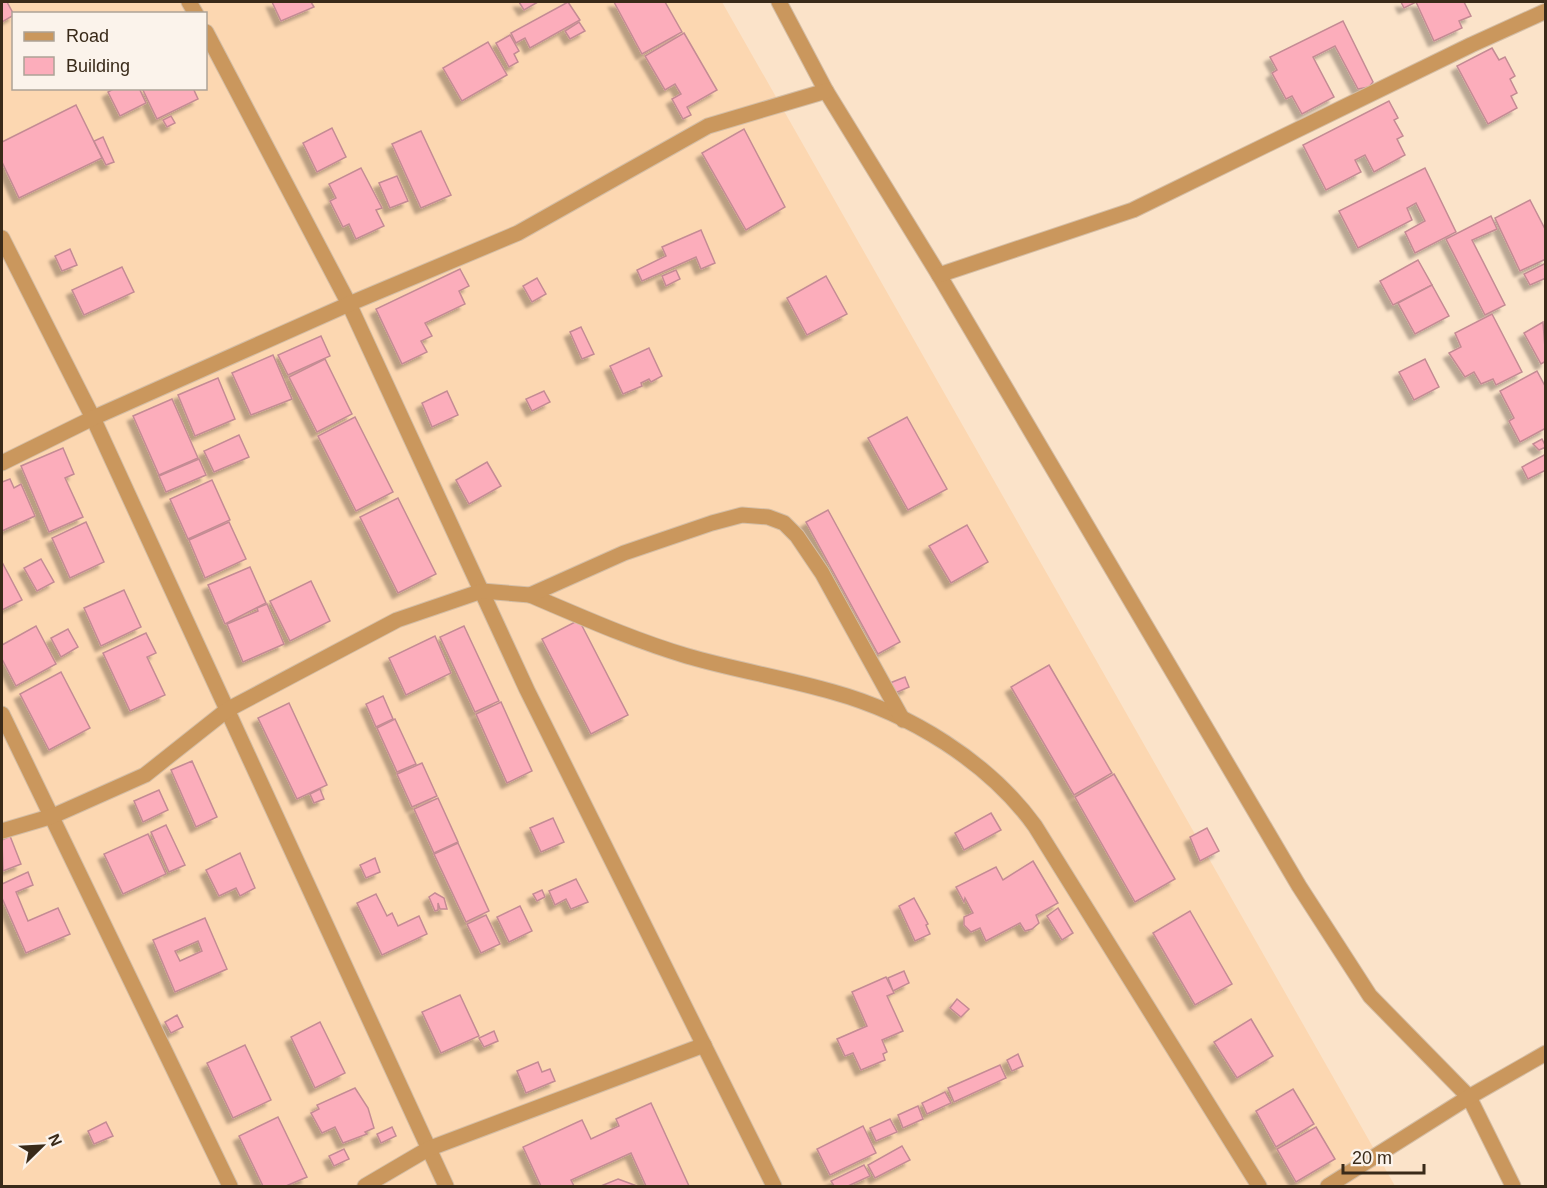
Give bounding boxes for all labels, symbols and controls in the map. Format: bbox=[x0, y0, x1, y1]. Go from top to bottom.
legend bbox=[12, 12, 207, 90]
text: Road bbox=[66, 26, 109, 46]
text: Building bbox=[66, 56, 130, 76]
north arrow bbox=[12, 1116, 72, 1176]
text: N bbox=[45, 1131, 65, 1149]
scale bar bbox=[1343, 1137, 1424, 1175]
text: 20 m bbox=[1352, 1148, 1392, 1168]

